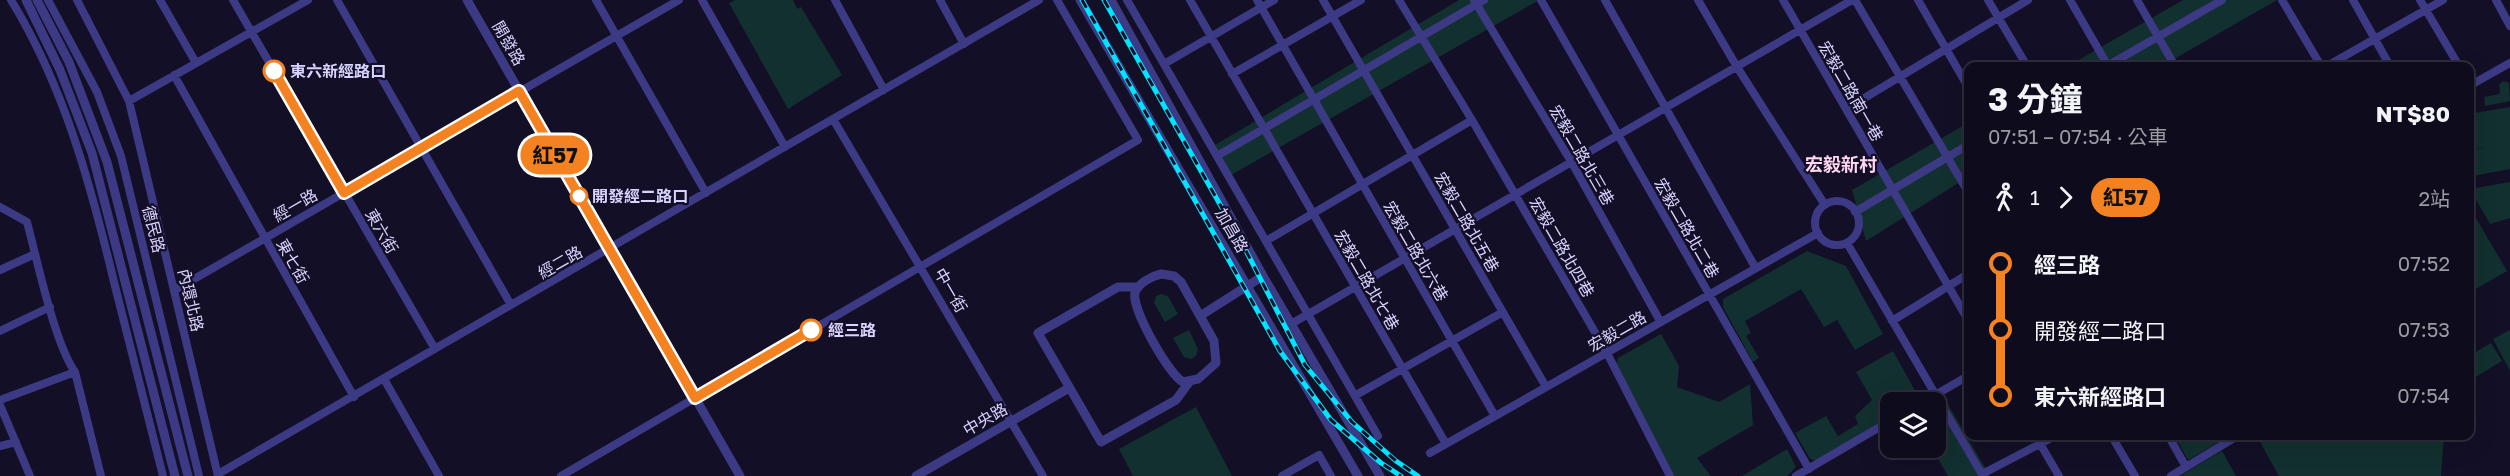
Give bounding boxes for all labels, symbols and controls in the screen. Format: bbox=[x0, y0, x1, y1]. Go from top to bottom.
street label: 開發路 bbox=[488, 17, 530, 69]
street label: 宏毅二路南一巷 bbox=[1814, 37, 1888, 145]
marker: 東六新經路口 bbox=[263, 60, 285, 82]
place label: 東六新經路口 bbox=[290, 61, 386, 81]
text: 3 分鐘 bbox=[1988, 79, 2082, 118]
text: NT$80 bbox=[2376, 100, 2450, 127]
street label: 宏毅二路北三巷 bbox=[1545, 101, 1619, 209]
text: 07:51 – 07:54 · 公車 bbox=[1988, 124, 2168, 148]
line badge: 紅57 bbox=[520, 136, 590, 174]
text: 紅57 bbox=[532, 142, 578, 168]
district label: 宏毅新村 bbox=[1805, 153, 1877, 175]
street label: 宏毅二路北五巷 bbox=[1430, 168, 1504, 276]
street label: 宏毅二路北二巷 bbox=[1650, 174, 1724, 282]
icon: walk bbox=[1988, 181, 2021, 214]
icon: forward bbox=[2049, 181, 2082, 214]
street label: 經一路 bbox=[269, 184, 321, 226]
text: 紅57 bbox=[2103, 184, 2148, 210]
text: 1 bbox=[2030, 185, 2040, 209]
place label: 開發經二路口 bbox=[592, 186, 688, 206]
text: 2站 bbox=[2418, 186, 2450, 210]
marker: 開發經二路口 bbox=[570, 187, 588, 205]
street label: 宏毅二路北四巷 bbox=[1525, 193, 1599, 301]
street label: 宏毅二路北六巷 bbox=[1379, 197, 1453, 305]
street label: 德民路 bbox=[138, 203, 170, 255]
street label: 加昌路 bbox=[1211, 204, 1253, 256]
street label: 東六街 bbox=[361, 205, 403, 257]
street label: 宏毅二路北七巷 bbox=[1330, 226, 1404, 334]
street label: 東七街 bbox=[273, 235, 313, 287]
street label: 經二路 bbox=[534, 241, 586, 283]
text: 經三路 bbox=[2034, 251, 2100, 278]
text: 07:52 bbox=[2398, 251, 2450, 275]
street label: 中一街 bbox=[930, 264, 972, 316]
street label: 內環北路 bbox=[174, 267, 208, 333]
street label: 宏毅二路 bbox=[1584, 306, 1650, 356]
text: 開發經二路口 bbox=[2034, 317, 2166, 344]
text: 07:53 bbox=[2398, 317, 2450, 341]
marker: 經三路 bbox=[800, 319, 822, 341]
place label: 經三路 bbox=[828, 320, 876, 340]
text: 東六新經路口 bbox=[2034, 383, 2166, 410]
text: 07:54 bbox=[2397, 383, 2450, 407]
map controls bbox=[1880, 392, 1946, 458]
button: layers bbox=[1880, 392, 1946, 458]
street label: 中央路 bbox=[959, 398, 1011, 440]

